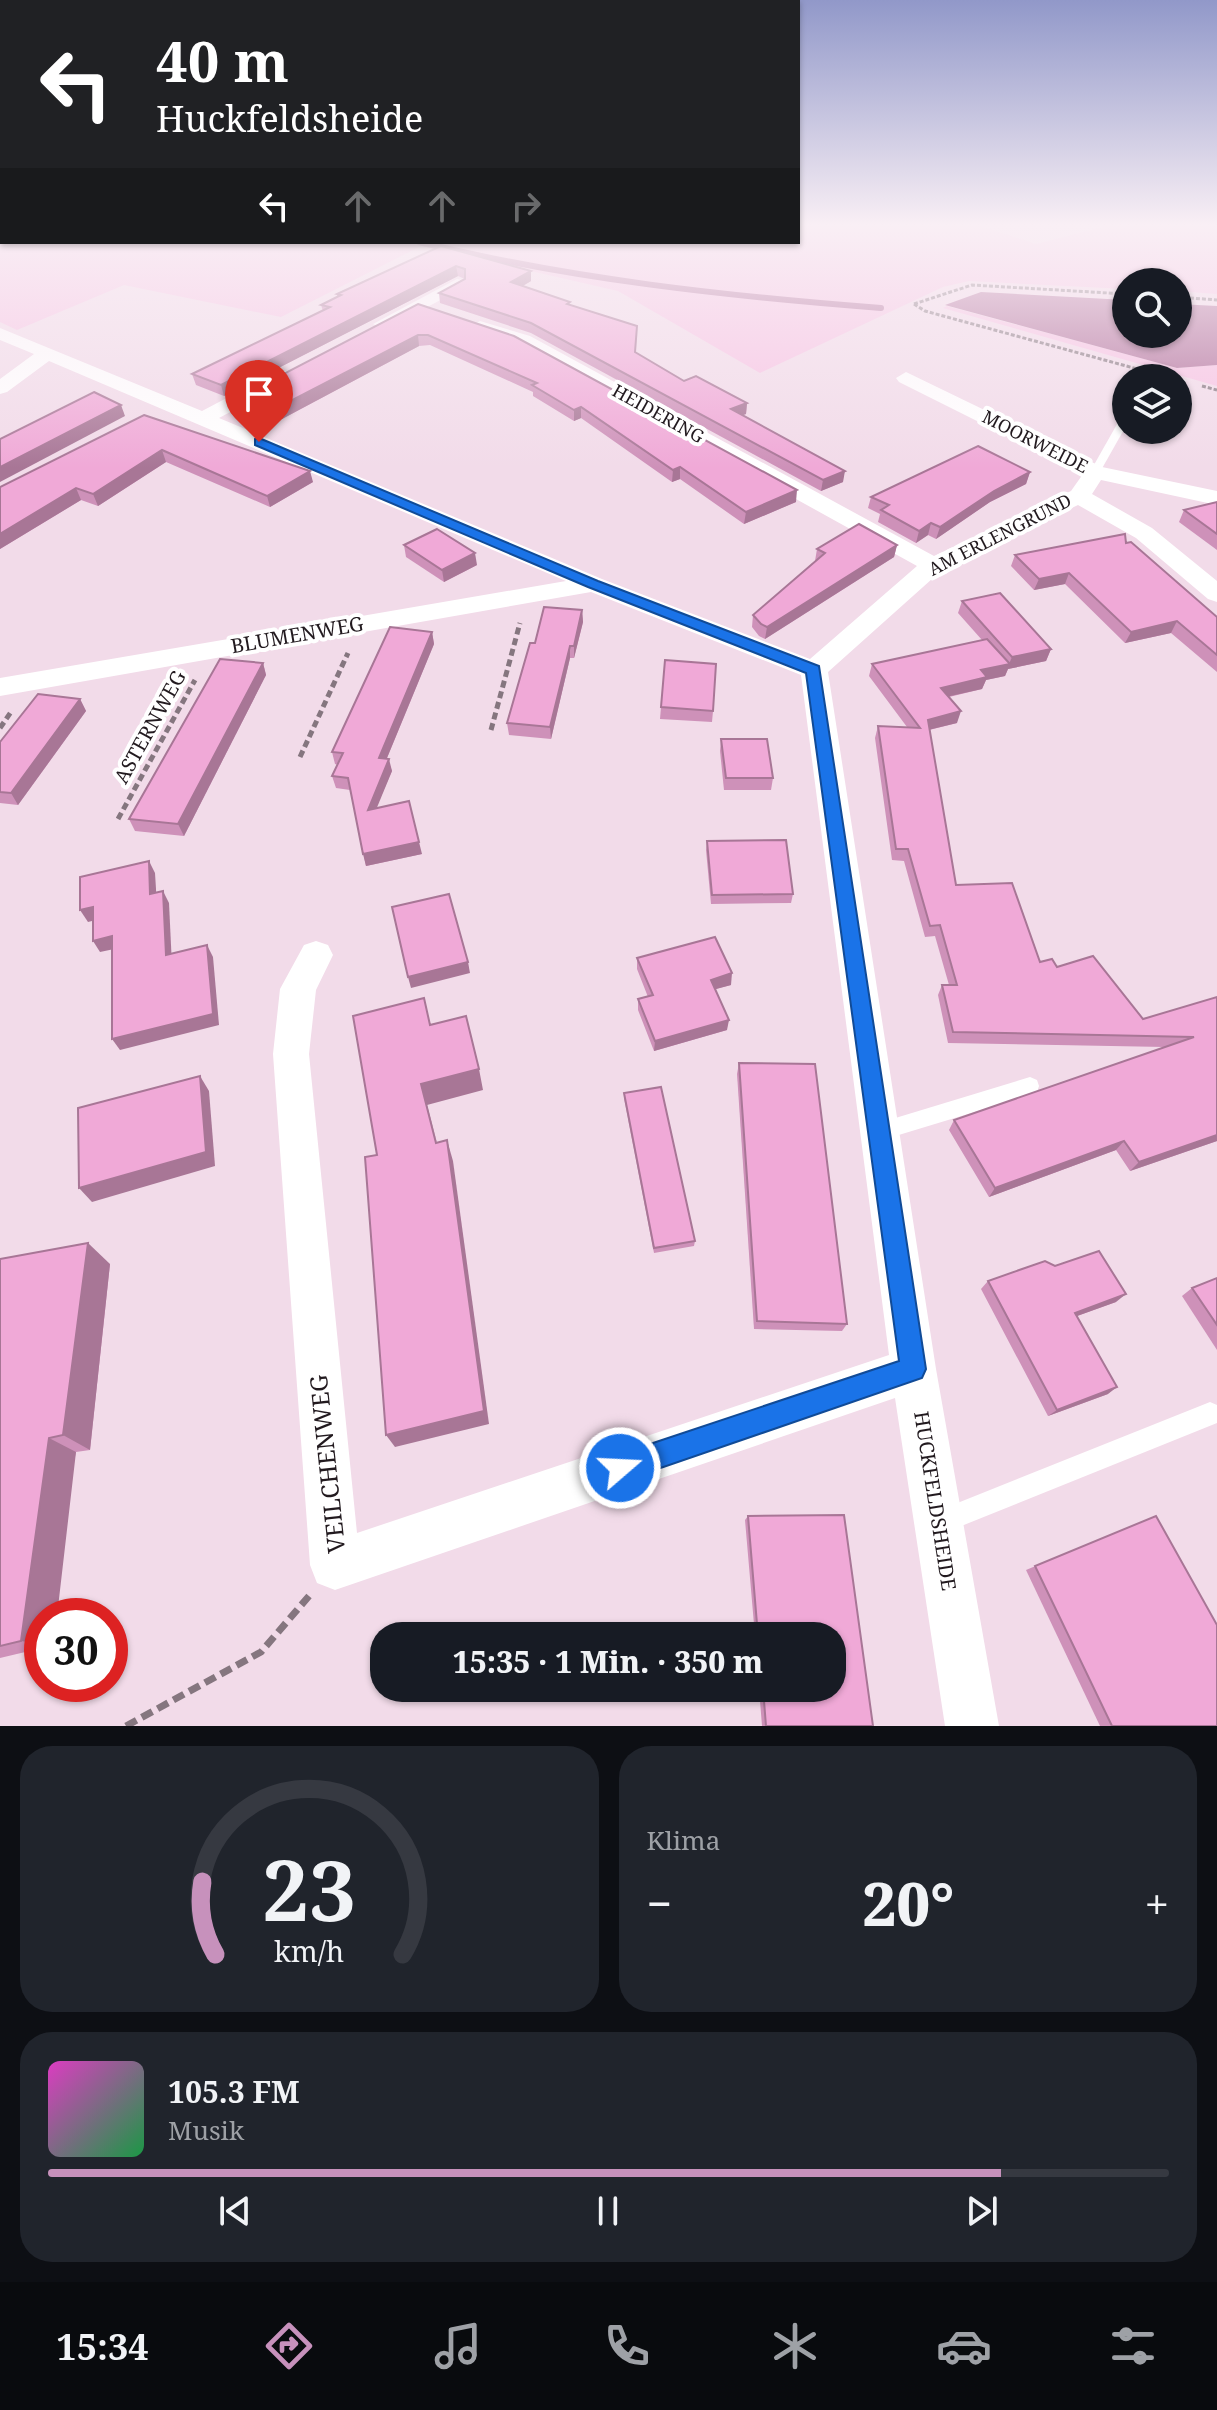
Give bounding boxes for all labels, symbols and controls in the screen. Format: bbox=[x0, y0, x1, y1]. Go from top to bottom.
text: 40 m bbox=[156, 22, 289, 98]
icon: left bbox=[24, 32, 128, 136]
text: Huckfeldsheide bbox=[156, 94, 423, 143]
icon: left bbox=[252, 184, 296, 228]
icon: ahead bbox=[336, 184, 380, 228]
icon: ahead bbox=[420, 184, 464, 228]
icon: right bbox=[504, 184, 548, 228]
map controls bbox=[1112, 268, 1192, 444]
button: search bbox=[1112, 268, 1192, 348]
pin bbox=[225, 360, 293, 442]
button: layers bbox=[1112, 364, 1192, 444]
icon: arrive bbox=[237, 372, 281, 416]
street label: HEIDERING bbox=[608, 378, 709, 448]
street label: MOORWEIDE bbox=[978, 404, 1093, 478]
street label: AM ERLENGRUND bbox=[924, 488, 1075, 581]
street label: BLUMENWEG bbox=[229, 610, 365, 659]
street label: ASTERNWEG bbox=[107, 665, 192, 788]
street label: VEILCHENWEG bbox=[301, 1373, 352, 1555]
street label: HUCKFELDSHEIDE bbox=[908, 1409, 963, 1593]
position arrow bbox=[578, 1426, 662, 1510]
speed limit sign: 30 bbox=[24, 1598, 128, 1702]
text: 15:35 · 1 Min. · 350 m bbox=[453, 1641, 763, 1682]
text: Klima bbox=[647, 1822, 720, 1858]
text: 23 bbox=[262, 1832, 356, 1945]
text: 20° bbox=[862, 1862, 954, 1944]
text: − bbox=[647, 1873, 672, 1933]
text: + bbox=[1144, 1873, 1169, 1933]
text: km/h bbox=[274, 1931, 344, 1970]
text: 105.3 FM bbox=[168, 2071, 300, 2112]
text: Musik bbox=[168, 2112, 244, 2148]
icon: previous bbox=[213, 2189, 257, 2233]
icon: pause bbox=[586, 2189, 630, 2233]
icon: next bbox=[960, 2189, 1004, 2233]
icon: directions bbox=[261, 2318, 317, 2374]
icon: music bbox=[430, 2318, 486, 2374]
icon: phone bbox=[599, 2318, 655, 2374]
icon: climate bbox=[767, 2318, 823, 2374]
icon: car bbox=[936, 2318, 992, 2374]
icon: filters bbox=[1105, 2318, 1161, 2374]
text: 15:34 bbox=[56, 2322, 149, 2371]

